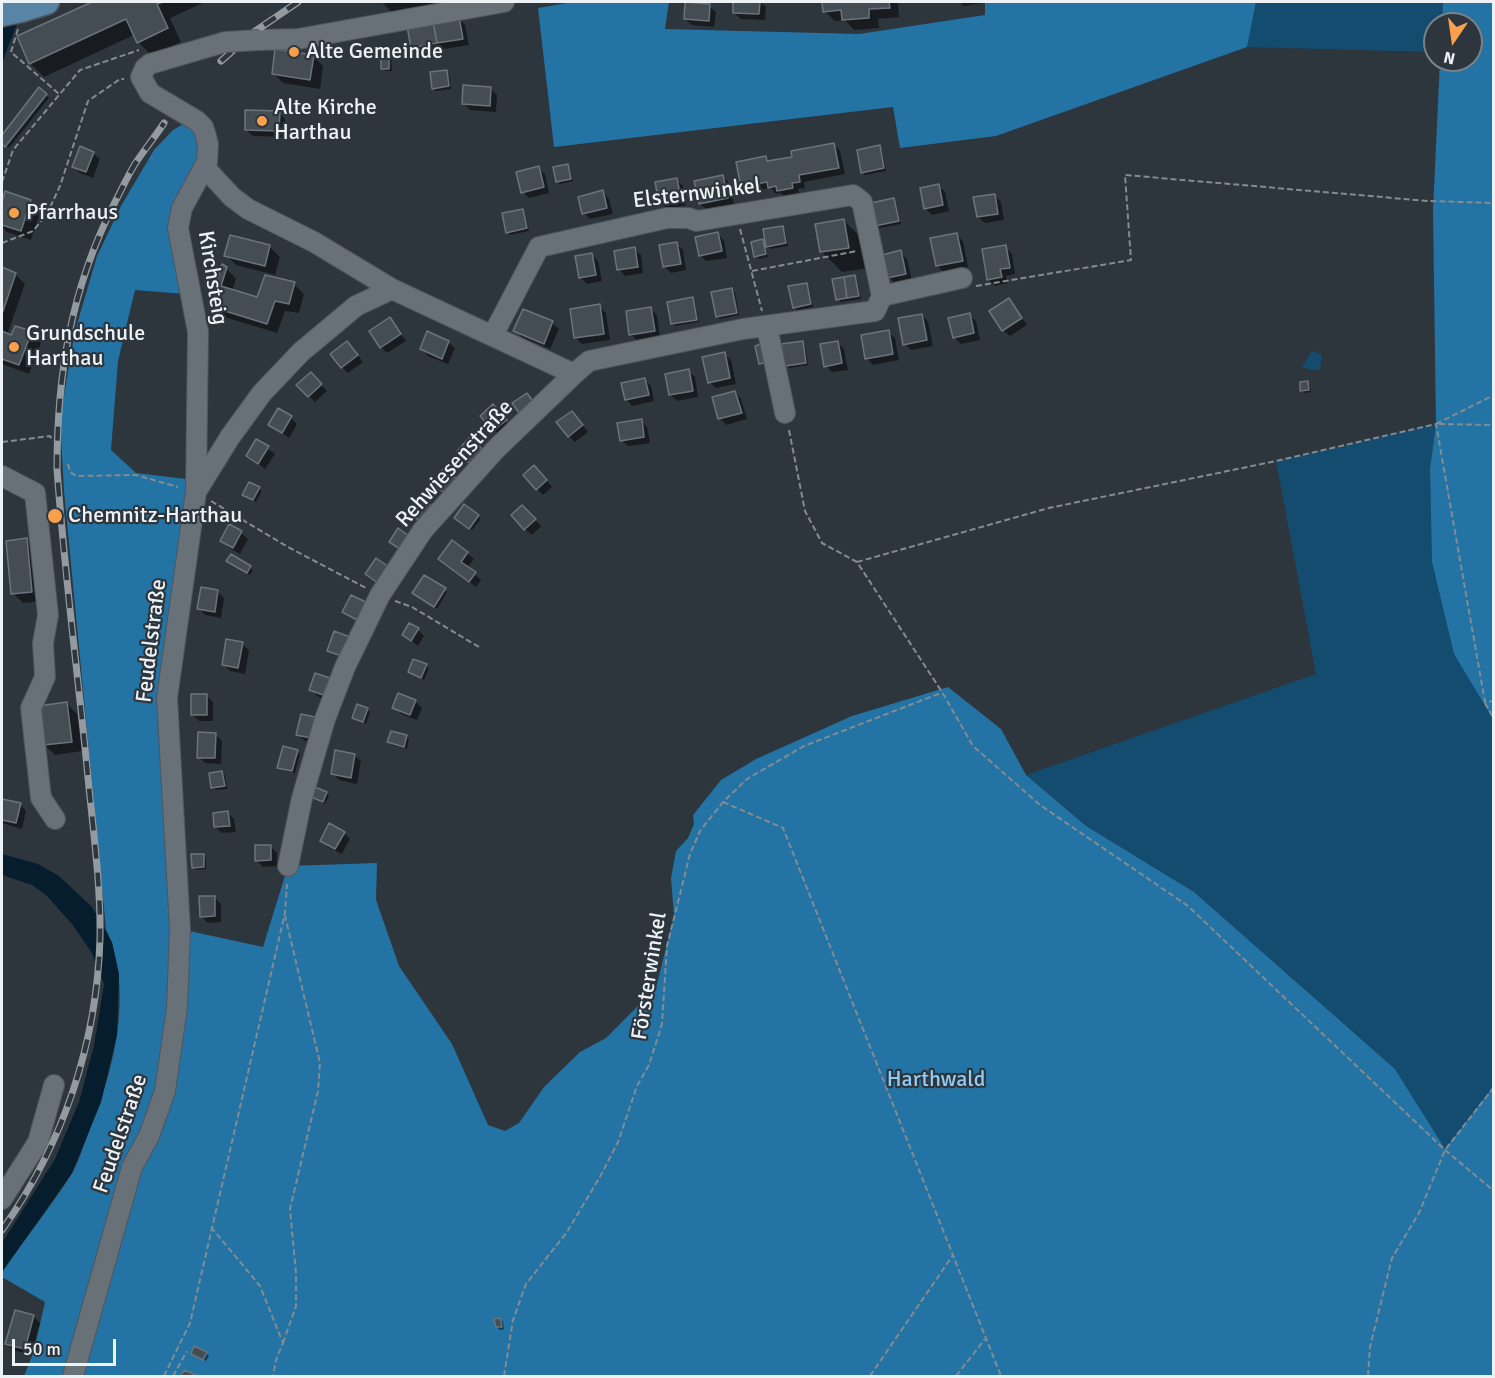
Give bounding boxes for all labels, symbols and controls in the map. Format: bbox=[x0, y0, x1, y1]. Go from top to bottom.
north arrow bbox=[1423, 12, 1483, 72]
place label: Alte Gemeinde bbox=[306, 39, 443, 65]
marker: Alte Gemeinde bbox=[287, 45, 301, 59]
text: N bbox=[1442, 47, 1457, 69]
place label: Alte Kirche Harthau bbox=[274, 95, 377, 146]
marker: Alte Kirche Harthau bbox=[255, 114, 269, 128]
street label: Elsternwinkel bbox=[631, 173, 763, 215]
place label: Pfarrhaus bbox=[26, 200, 118, 226]
marker: Pfarrhaus bbox=[7, 206, 21, 220]
street label: Kirchsteig bbox=[192, 229, 232, 327]
place label: Grundschule Harthau bbox=[26, 321, 145, 372]
marker: Grundschule Harthau bbox=[7, 340, 21, 354]
street label: Rehwiesenstraße bbox=[391, 395, 519, 533]
place label: Chemnitz-Harthau bbox=[68, 503, 242, 529]
marker: Chemnitz-Harthau bbox=[46, 507, 64, 525]
street label: Feudelstraße bbox=[131, 578, 173, 704]
street label: Försterwinkel bbox=[627, 910, 673, 1042]
park label: Harthwald bbox=[887, 1067, 985, 1093]
street label: Feudelstraße bbox=[88, 1071, 154, 1197]
scale bar bbox=[15, 1327, 118, 1365]
text: 50 m bbox=[23, 1338, 61, 1360]

